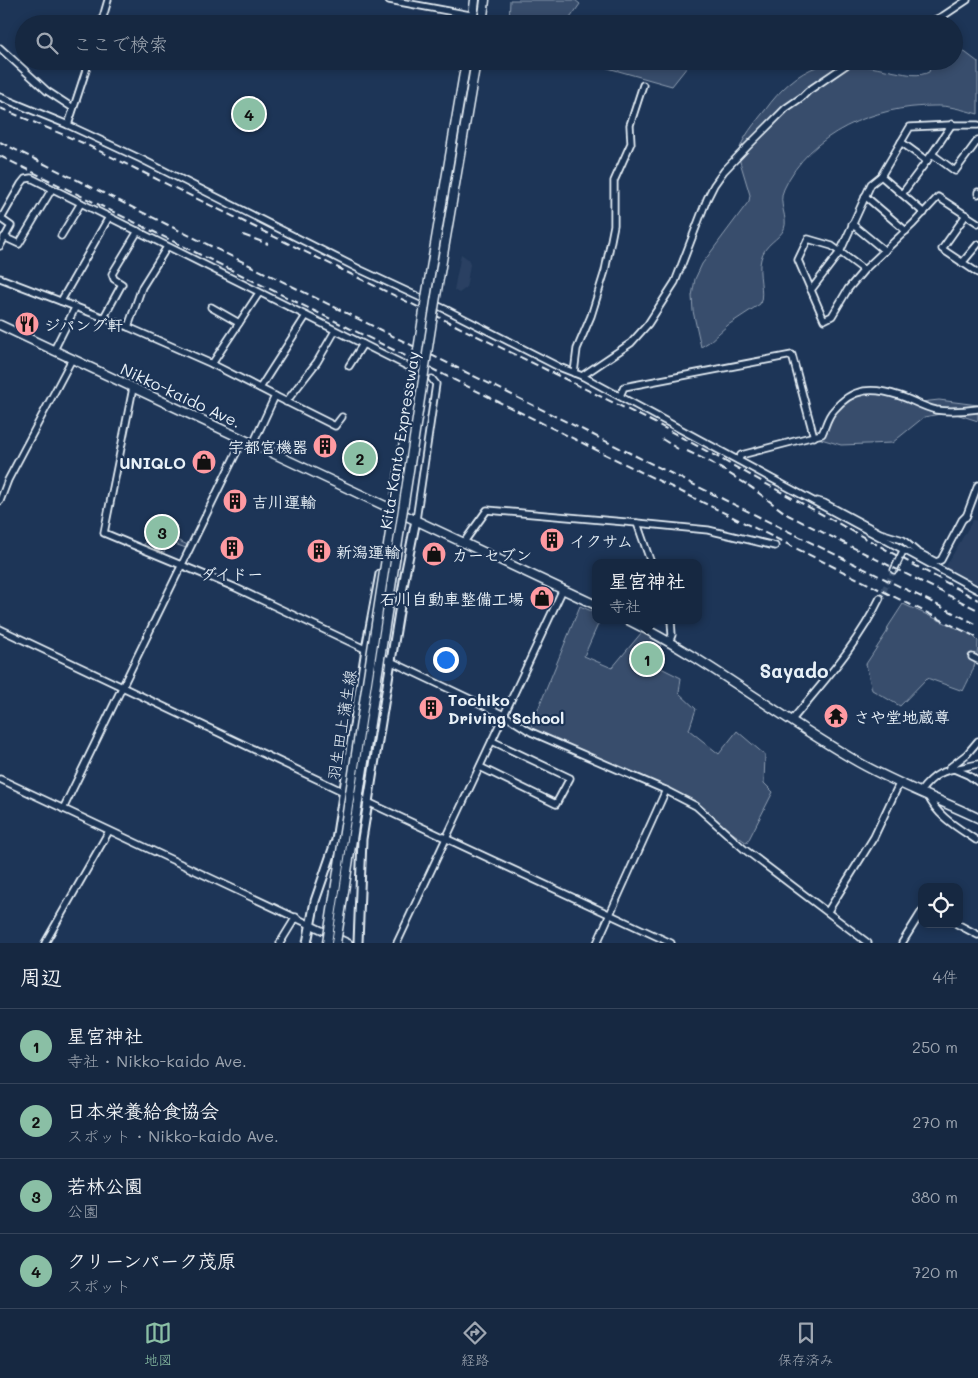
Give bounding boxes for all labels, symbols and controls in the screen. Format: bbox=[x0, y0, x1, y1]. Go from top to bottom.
search box bbox=[15, 15, 963, 70]
icon: search bbox=[33, 29, 61, 57]
text: ここで検索 bbox=[73, 31, 168, 56]
pin: 4 bbox=[233, 95, 265, 133]
restaurant icon: ジパング軒 bbox=[14, 311, 40, 337]
place label: ジパング軒 bbox=[44, 314, 123, 335]
street label: Kita-Kanto Expressway bbox=[375, 349, 423, 531]
street label: Nikko-kaido Ave. bbox=[117, 358, 245, 432]
building icon: 宇都宮機器 bbox=[312, 433, 338, 459]
place label: 宇都宮機器 bbox=[228, 436, 308, 457]
pin: 2 bbox=[344, 439, 376, 477]
shop icon: UNIQLO bbox=[191, 449, 217, 475]
place label: UNIQLO bbox=[119, 452, 186, 473]
building icon: 吉川運輸 bbox=[222, 488, 248, 514]
place label: 吉川運輸 bbox=[252, 491, 317, 512]
pin: 3 bbox=[146, 513, 178, 551]
building icon: イクサム bbox=[539, 527, 565, 553]
place label: イクサム bbox=[570, 530, 633, 551]
building icon: ダイドー bbox=[219, 535, 245, 561]
building icon: 新潟運輸 bbox=[306, 538, 332, 564]
place label: 新潟運輸 bbox=[336, 541, 401, 562]
shop icon: カーセブン bbox=[421, 541, 447, 567]
place label: カーセブン bbox=[452, 544, 532, 565]
popup bbox=[592, 559, 702, 624]
place label: ダイドー bbox=[201, 563, 263, 584]
text: 星宮神社 bbox=[609, 568, 685, 593]
shop icon: 石川自動車整備工場 bbox=[529, 585, 555, 611]
place label: 石川自動車整備工場 bbox=[380, 588, 524, 609]
text: 寺社 bbox=[609, 595, 641, 616]
pin: 1 bbox=[631, 640, 663, 678]
your location bbox=[433, 647, 459, 673]
district label: Sayado bbox=[759, 658, 829, 683]
street label: 羽生田上蒲生線 bbox=[322, 668, 360, 782]
place label: Tochiko Driving School bbox=[448, 689, 564, 728]
building icon: Tochiko Driving School bbox=[418, 695, 444, 721]
temple icon: さや堂地蔵尊 bbox=[823, 703, 849, 729]
place label: さや堂地蔵尊 bbox=[854, 706, 950, 727]
map controls bbox=[918, 883, 963, 928]
button: locate bbox=[918, 883, 963, 928]
text: 周辺 bbox=[20, 963, 62, 990]
text: 4件 bbox=[933, 966, 958, 987]
text: 星宮神社 bbox=[67, 1023, 143, 1048]
text: 1 bbox=[32, 1036, 40, 1057]
text: 250 m bbox=[912, 1036, 958, 1057]
text: 寺社 · Nikko-kaido Ave. bbox=[67, 1050, 247, 1071]
text: 日本栄養給食協会 bbox=[67, 1098, 219, 1123]
text: 2 bbox=[32, 1111, 40, 1132]
text: 270 m bbox=[912, 1111, 958, 1132]
text: スポット · Nikko-kaido Ave. bbox=[67, 1125, 279, 1146]
text: 若林公園 bbox=[67, 1173, 143, 1198]
text: 3 bbox=[31, 1186, 41, 1207]
text: 380 m bbox=[911, 1186, 958, 1207]
text: 公園 bbox=[67, 1200, 99, 1221]
text: クリーンパーク茂原 bbox=[67, 1248, 236, 1273]
text: 4 bbox=[31, 1261, 41, 1282]
text: 720 m bbox=[912, 1261, 958, 1282]
text: スポット bbox=[67, 1275, 131, 1296]
tab: 地図 bbox=[144, 1319, 172, 1369]
tab: 経路 bbox=[461, 1319, 489, 1369]
tab: 保存済み bbox=[778, 1319, 834, 1369]

